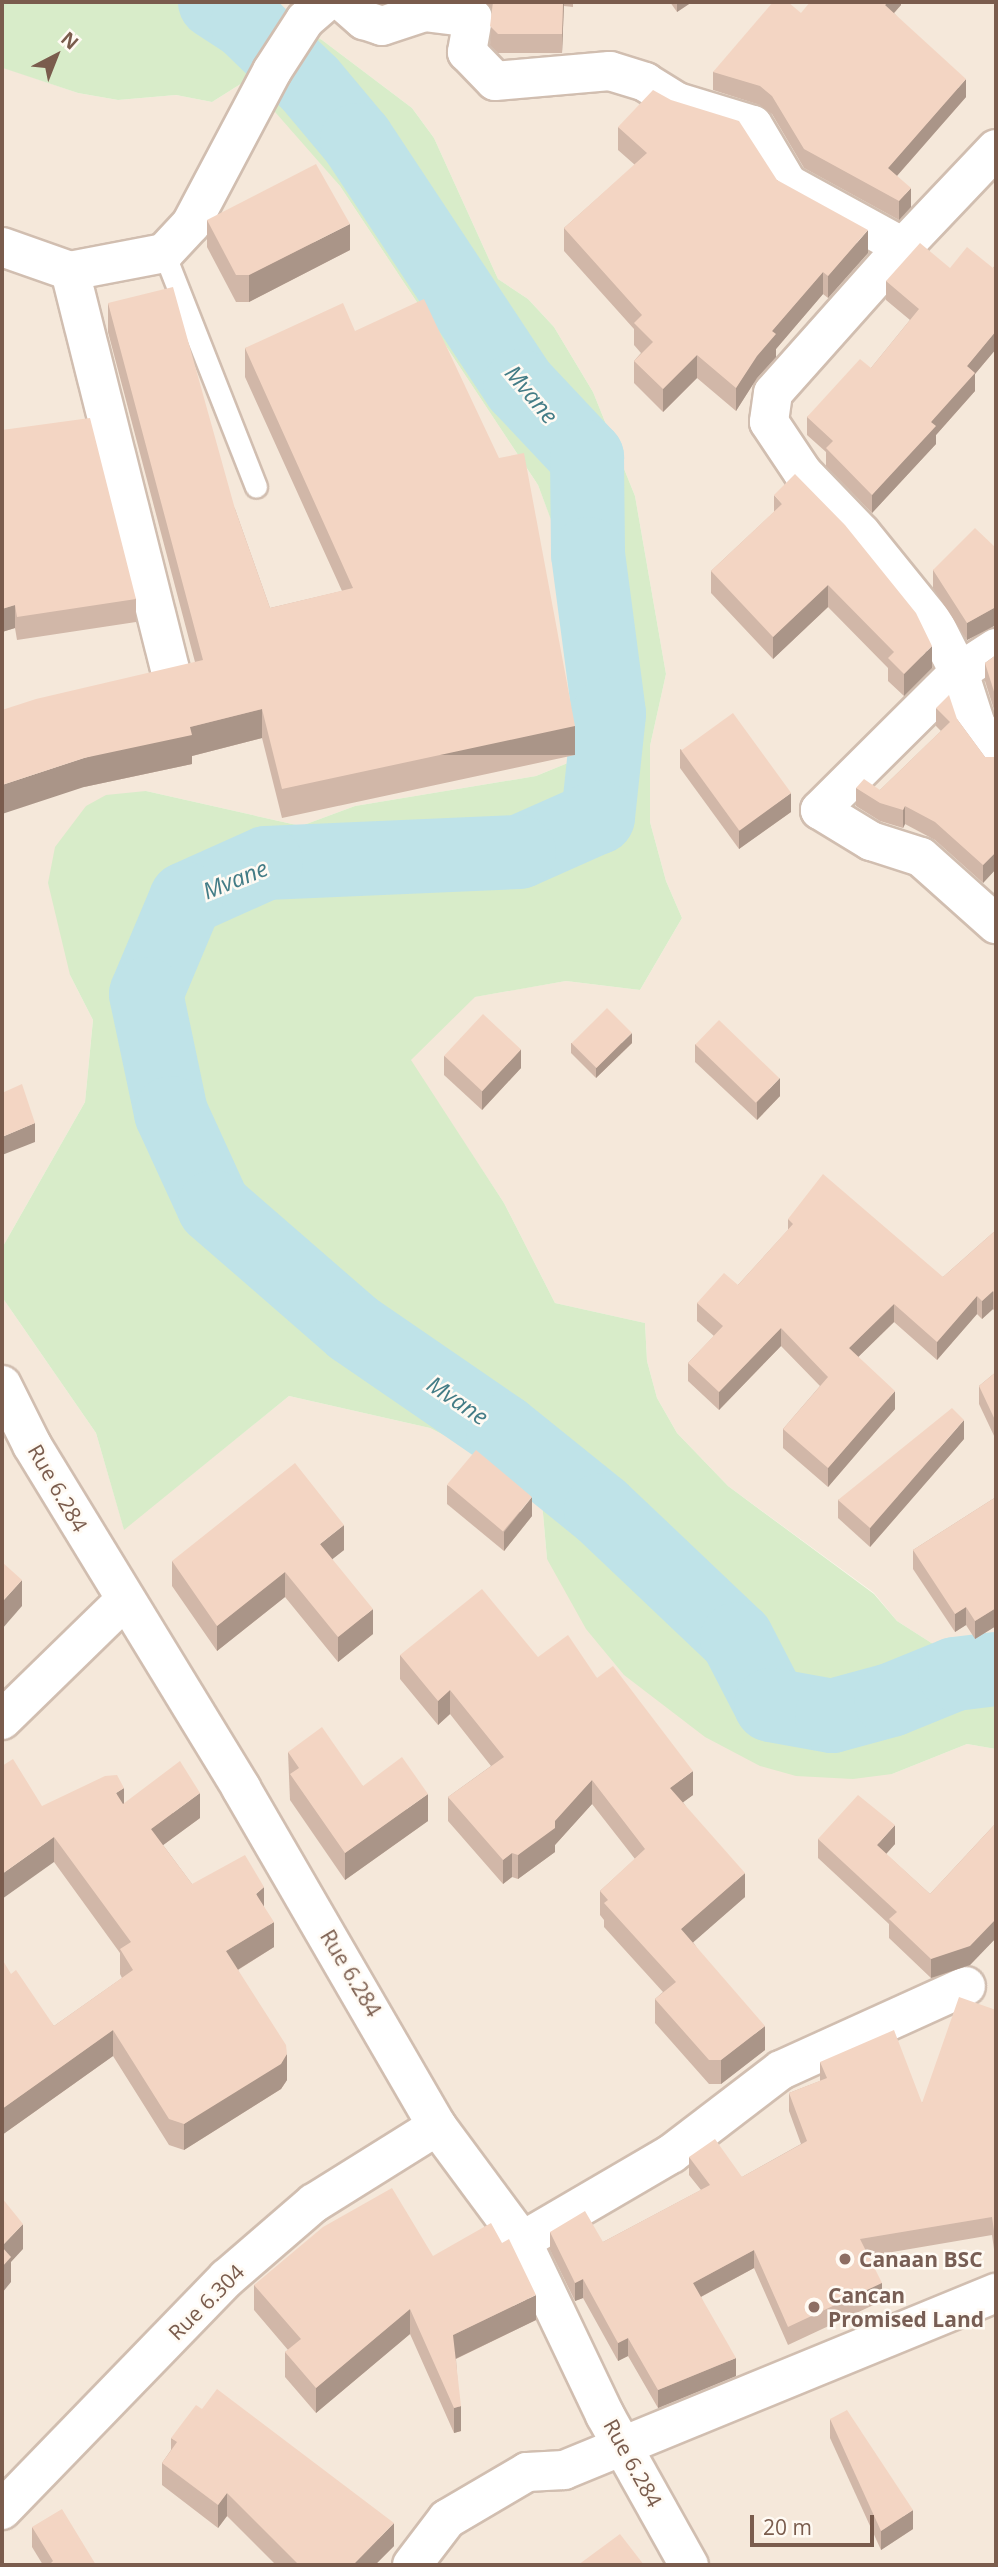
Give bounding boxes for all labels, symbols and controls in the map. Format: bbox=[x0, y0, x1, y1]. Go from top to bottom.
north arrow bbox=[21, 21, 91, 91]
text: N bbox=[56, 26, 84, 55]
water label: Mvane bbox=[500, 359, 564, 429]
water label: Mvane bbox=[199, 854, 271, 904]
water label: Mvane bbox=[422, 1370, 494, 1430]
street label: Rue 6.284 bbox=[23, 1440, 93, 1536]
street label: Rue 6.284 bbox=[315, 1925, 387, 2021]
place label: Canaan BSC bbox=[859, 2246, 983, 2272]
marker: Canaan BSC bbox=[837, 2251, 853, 2267]
street label: Rue 6.304 bbox=[163, 2259, 249, 2345]
place label: Cancan Promised Land bbox=[828, 2282, 984, 2332]
marker: Cancan Promised Land bbox=[806, 2299, 822, 2315]
street label: Rue 6.284 bbox=[599, 2415, 667, 2511]
scale bar bbox=[753, 2500, 877, 2544]
text: 20 m bbox=[763, 2513, 812, 2541]

